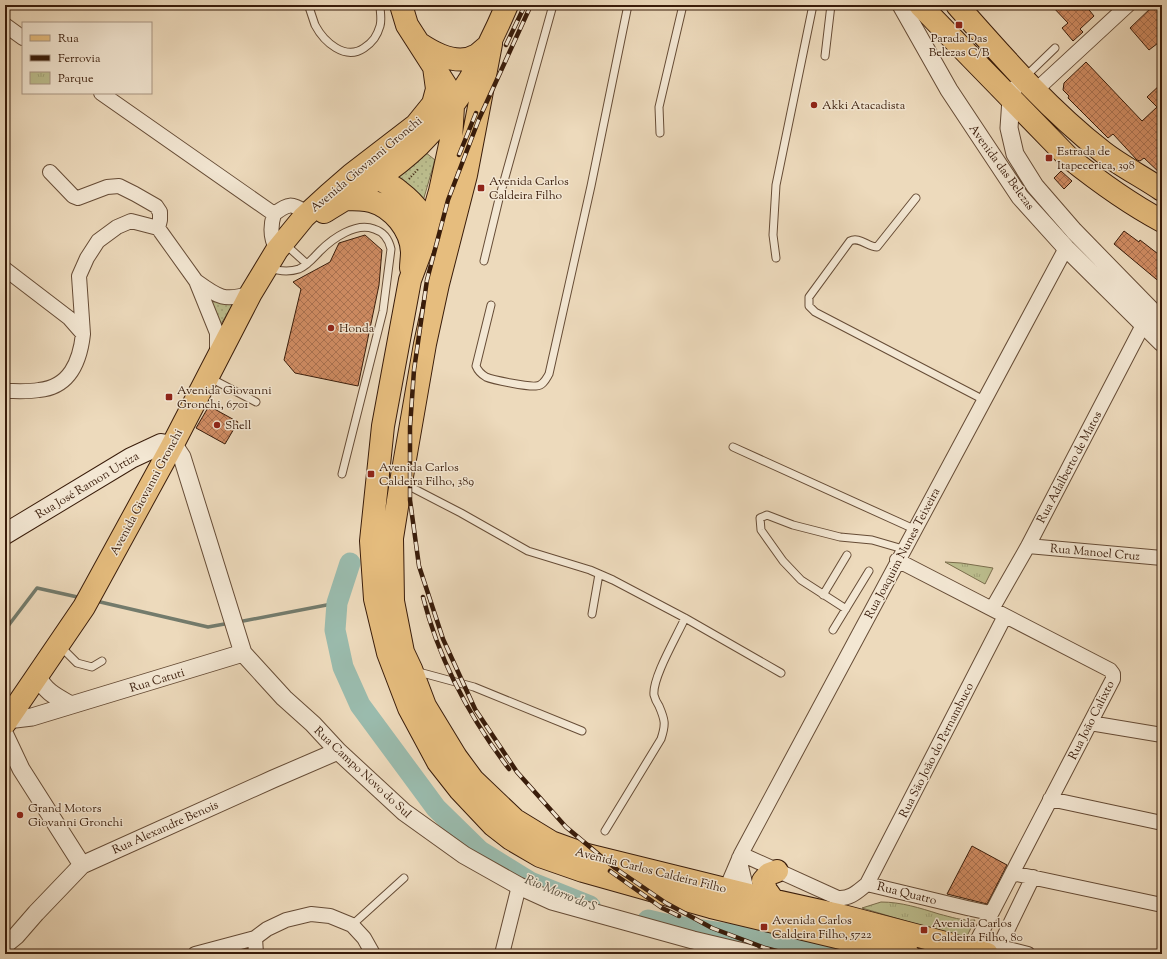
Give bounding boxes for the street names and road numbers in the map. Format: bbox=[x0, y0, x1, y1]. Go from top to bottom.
street label: Avenida Giovanni Gronchi bbox=[307, 112, 427, 217]
street label: Avenida das Belezas bbox=[964, 121, 1039, 214]
street label: Rua Adalberto de Matos bbox=[1033, 408, 1107, 527]
street label: Avenida Giovanni Gronchi bbox=[106, 426, 188, 559]
street label: Rua José Ramon Urtiza bbox=[32, 447, 143, 524]
street label: Rua Joaquim Nunes Teixeira bbox=[861, 484, 945, 622]
street label: Rua Manoel Cruz bbox=[1049, 540, 1141, 566]
street label: Rua Catuti bbox=[128, 664, 188, 698]
street label: Rua João Calixto bbox=[1064, 677, 1120, 763]
street label: Rua São João do Pernambuco bbox=[895, 679, 979, 821]
street label: Rua Campo Novo do Sul bbox=[309, 723, 416, 823]
street label: Rua Alexandre Benois bbox=[109, 796, 222, 860]
street label: Avenida Carlos Caldeira Filho bbox=[573, 843, 729, 899]
street label: Rua Quatro bbox=[875, 878, 939, 910]

